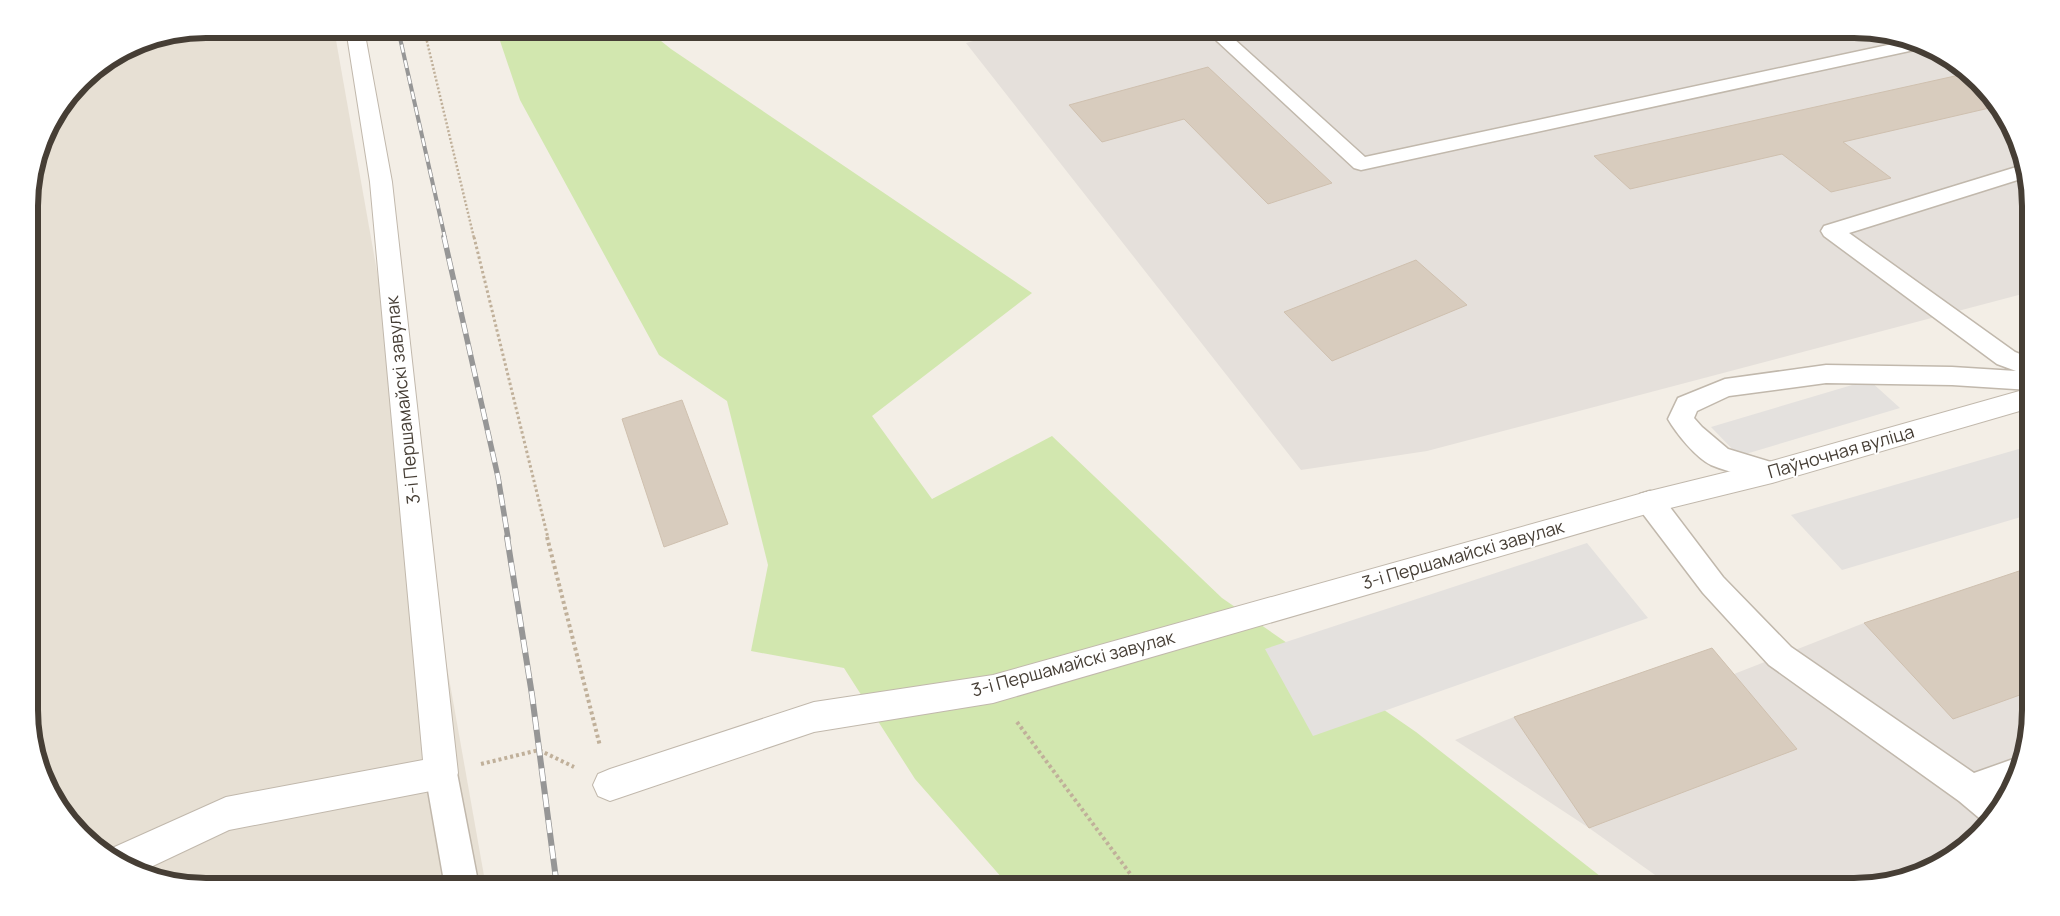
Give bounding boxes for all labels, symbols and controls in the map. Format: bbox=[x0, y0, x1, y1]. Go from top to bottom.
street label: 3-і Першамайскі завулак bbox=[379, 294, 425, 505]
street label: Паўночная вуліца bbox=[1765, 419, 1917, 483]
street label: 3-і Першамайскі завулак bbox=[1359, 513, 1568, 594]
street label: 3-і Першамайскі завулак bbox=[969, 624, 1178, 702]

